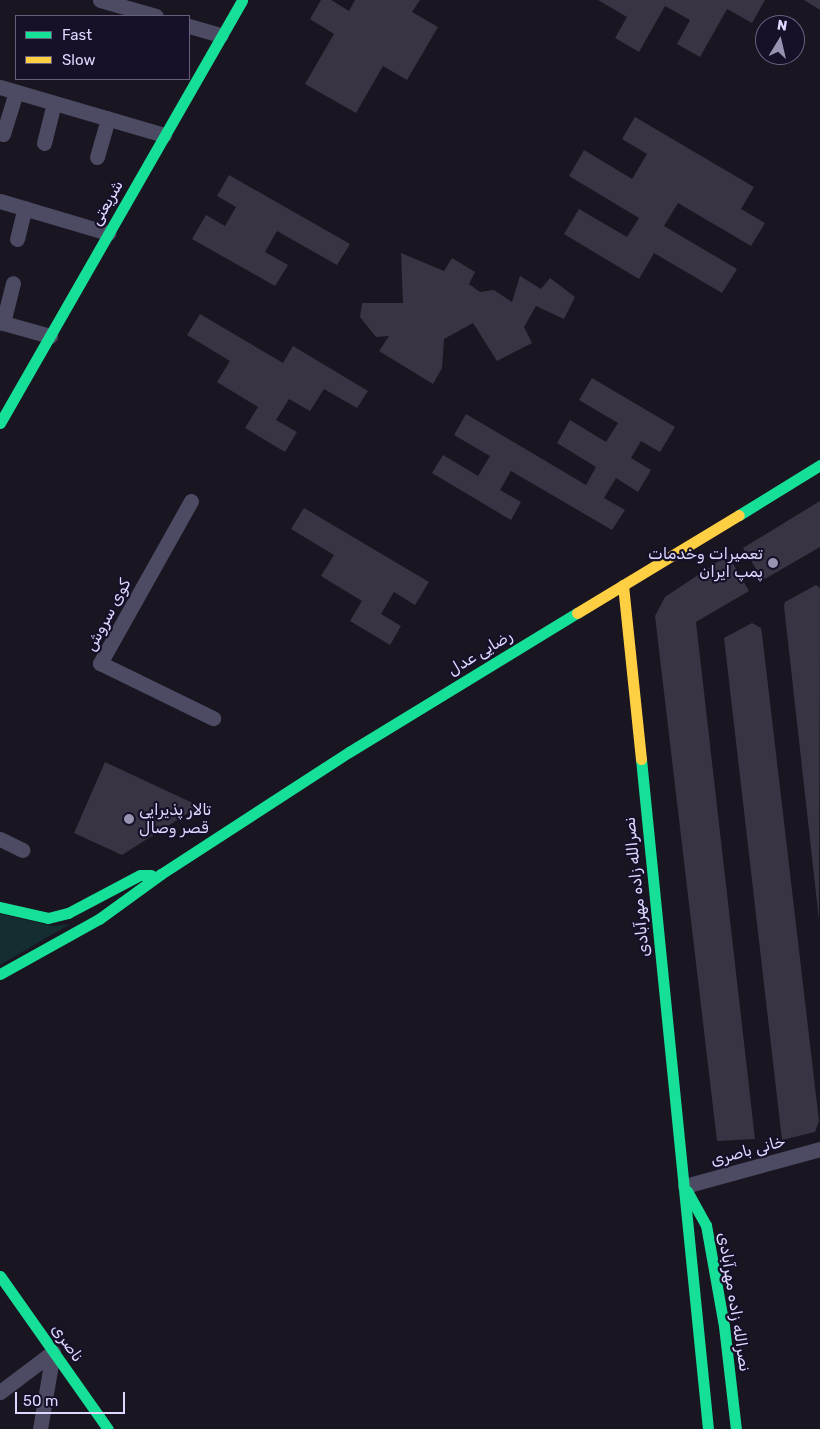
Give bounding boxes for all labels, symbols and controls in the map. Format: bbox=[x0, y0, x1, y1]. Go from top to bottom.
legend bbox=[15, 15, 190, 80]
north arrow bbox=[755, 15, 805, 65]
text: N bbox=[776, 16, 789, 35]
text: Fast bbox=[62, 26, 92, 44]
text: Slow bbox=[62, 51, 95, 69]
street label: شریعتی bbox=[86, 177, 128, 229]
place label: تعمیرات وخدمات پمپ ایران bbox=[648, 544, 763, 582]
marker: تعمیرات وخدمات پمپ ایران bbox=[767, 557, 779, 569]
street label: کوی سروش bbox=[81, 576, 135, 654]
street label: رضایی عدل bbox=[444, 626, 516, 680]
place label: تالار پذیرایی قصر وصال bbox=[139, 800, 211, 838]
marker: تالار پذیرایی قصر وصال bbox=[123, 813, 135, 825]
street label: نصرالله زاده مهرآبادی bbox=[620, 816, 654, 958]
street label: خانی باصری bbox=[708, 1132, 788, 1170]
street label: نصرالله زاده مهرآبادی bbox=[714, 1231, 754, 1373]
street label: ناصری bbox=[47, 1320, 87, 1366]
scale bar bbox=[18, 1382, 128, 1414]
text: 50 m bbox=[23, 1392, 58, 1410]

